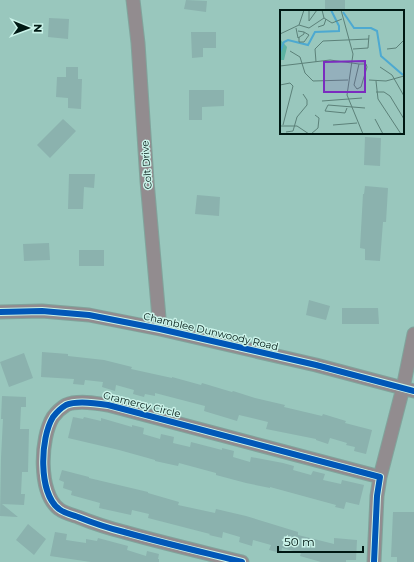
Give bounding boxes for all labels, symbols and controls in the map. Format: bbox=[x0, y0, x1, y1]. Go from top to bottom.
north arrow bbox=[8, 8, 48, 48]
inset map bbox=[280, 10, 404, 134]
text: N bbox=[31, 24, 45, 33]
street label: Colt Drive bbox=[138, 140, 155, 190]
street label: Chamblee Dunwoody Road bbox=[142, 310, 280, 353]
street label: Gramercy Circle bbox=[102, 389, 182, 420]
scale bar bbox=[278, 528, 363, 554]
text: 50 m bbox=[284, 534, 315, 549]

